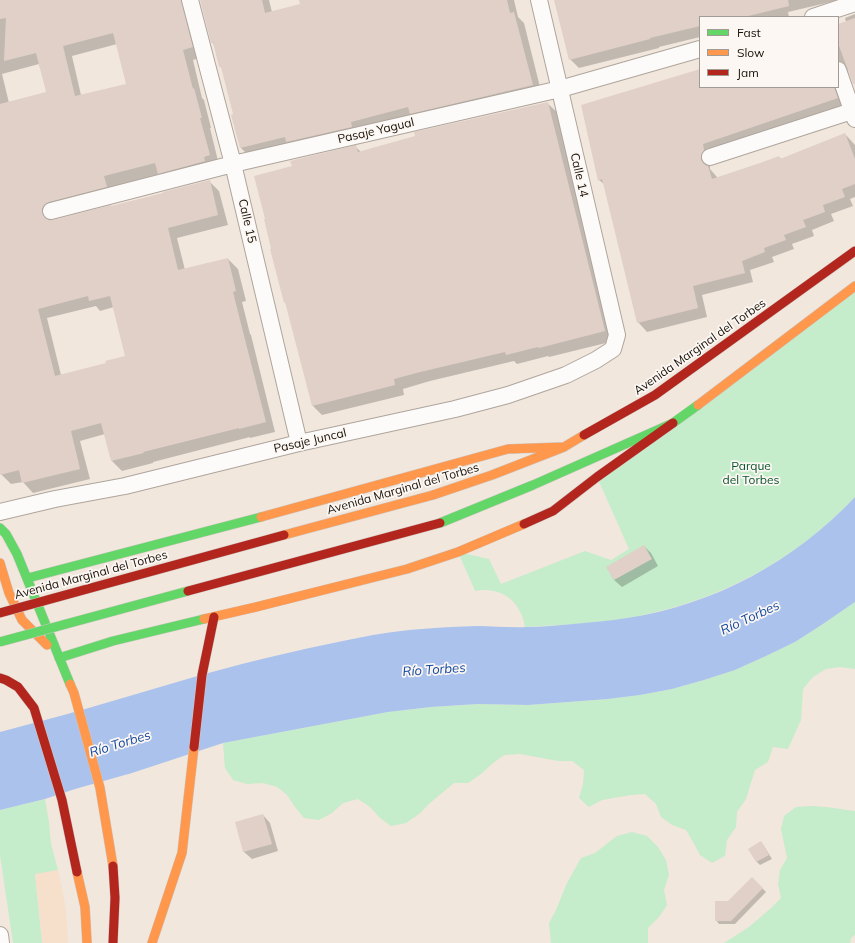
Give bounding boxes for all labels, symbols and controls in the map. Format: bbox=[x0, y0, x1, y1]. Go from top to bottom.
legend bbox=[699, 16, 839, 88]
text: Fast bbox=[737, 25, 761, 40]
text: Slow bbox=[737, 45, 765, 60]
text: Jam bbox=[737, 65, 759, 80]
street label: Pasaje Yagual bbox=[336, 115, 416, 147]
street label: Calle 14 bbox=[567, 151, 591, 199]
street label: Calle 15 bbox=[235, 197, 259, 245]
street label: Avenida Marginal del Torbes bbox=[631, 296, 769, 398]
street label: Pasaje Juncal bbox=[272, 426, 348, 456]
park label: Parque del Torbes bbox=[723, 459, 779, 487]
street label: Avenida Marginal del Torbes bbox=[325, 460, 481, 518]
street label: Avenida Marginal del Torbes bbox=[13, 548, 169, 602]
water label: Río Torbes bbox=[718, 598, 782, 638]
water label: Río Torbes bbox=[402, 660, 466, 680]
water label: Río Torbes bbox=[87, 727, 153, 761]

